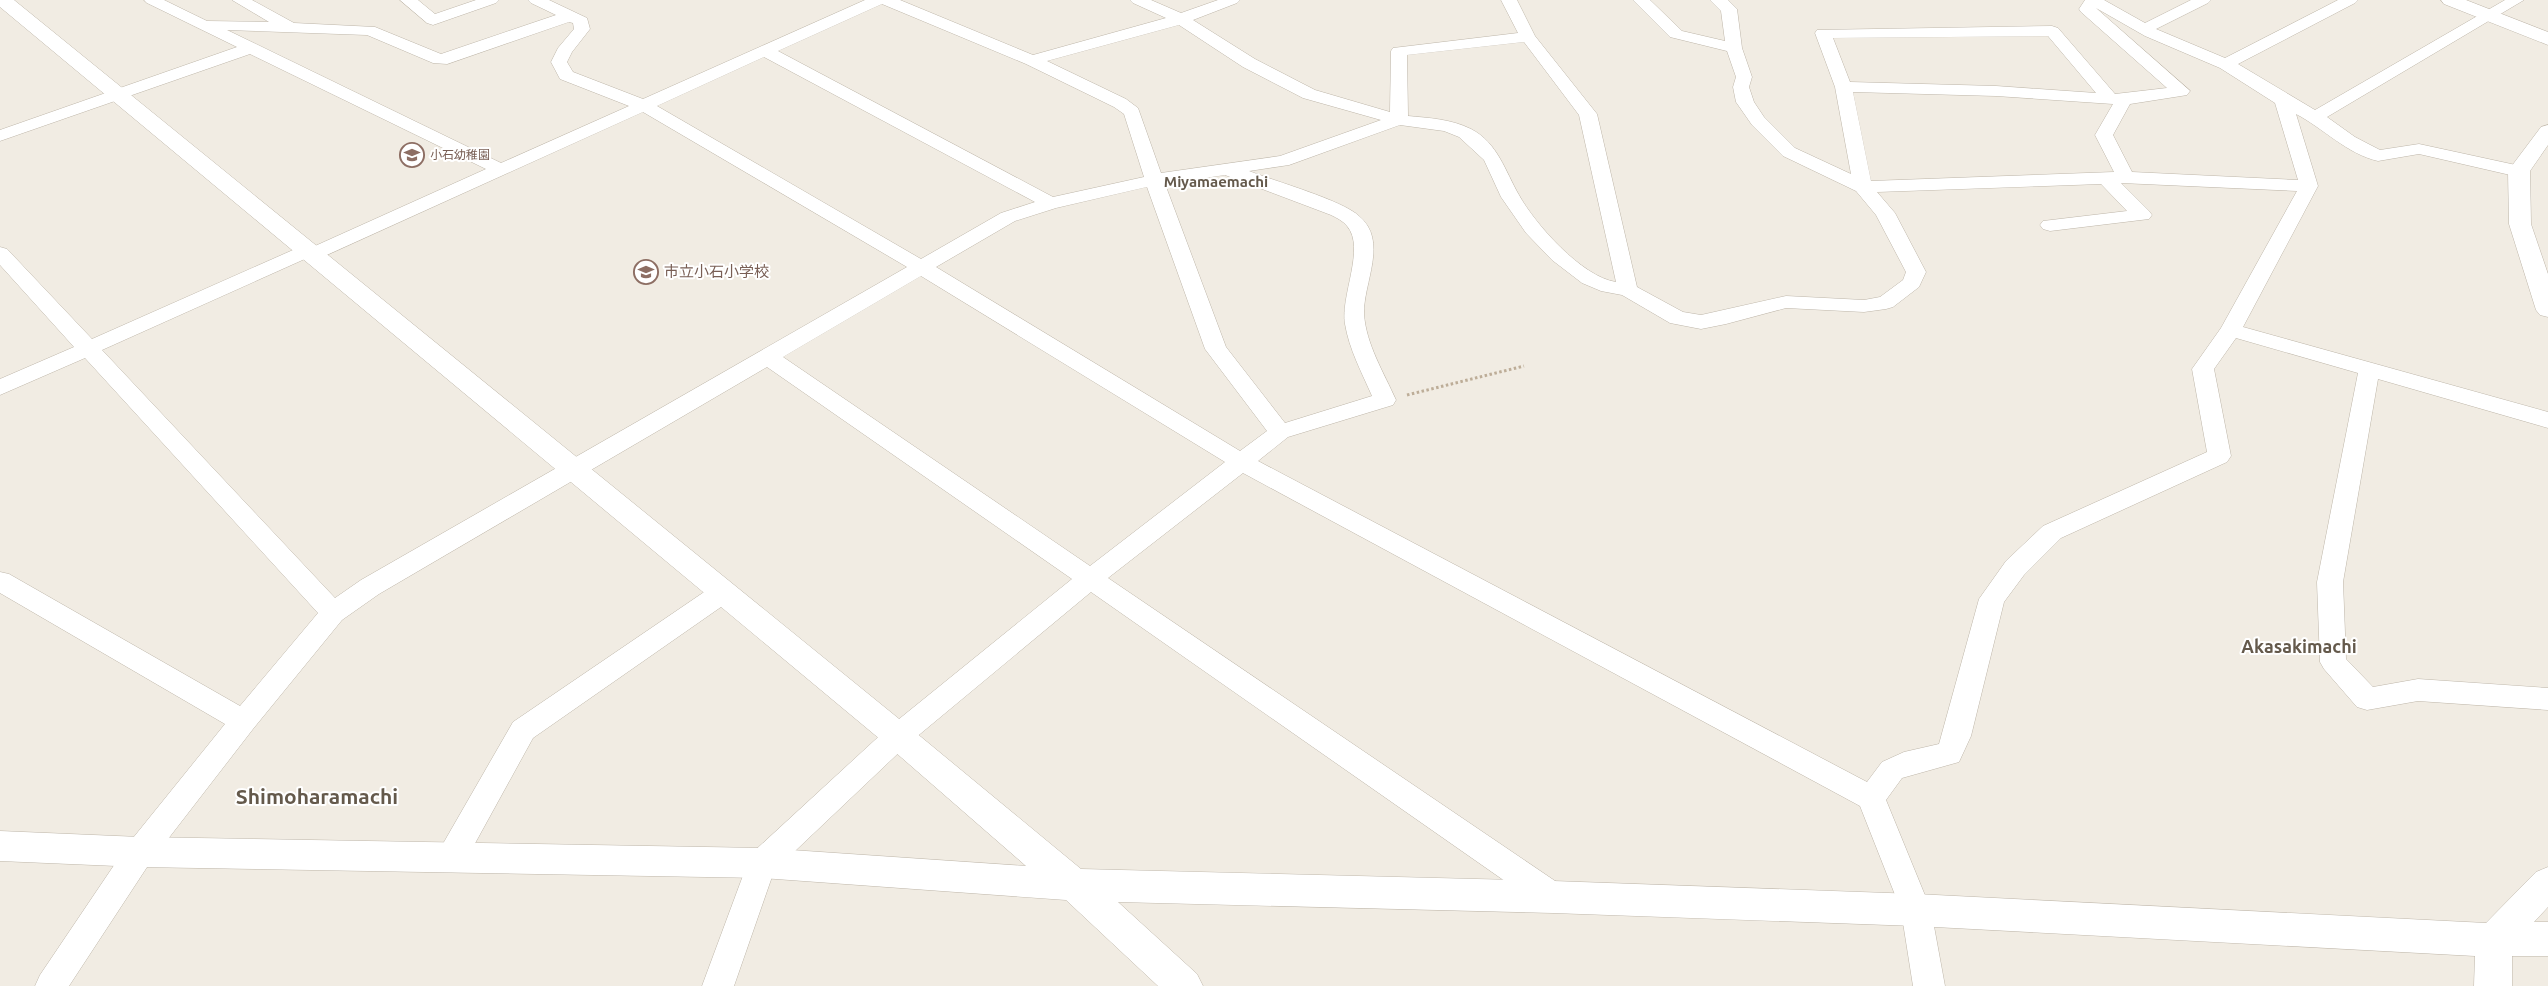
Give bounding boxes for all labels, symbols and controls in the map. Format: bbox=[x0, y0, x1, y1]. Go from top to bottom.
school or university icon: 小石幼稚園 bbox=[399, 142, 425, 168]
place label: 小石幼稚園 bbox=[430, 148, 490, 161]
district label: Miyamaemachi bbox=[1164, 173, 1268, 190]
school or university icon: 市立小石小学校 bbox=[633, 259, 659, 285]
place label: 市立小石小学校 bbox=[664, 263, 769, 280]
district label: Akasakimachi bbox=[2241, 636, 2357, 656]
district label: Shimoharamachi bbox=[236, 784, 398, 808]

